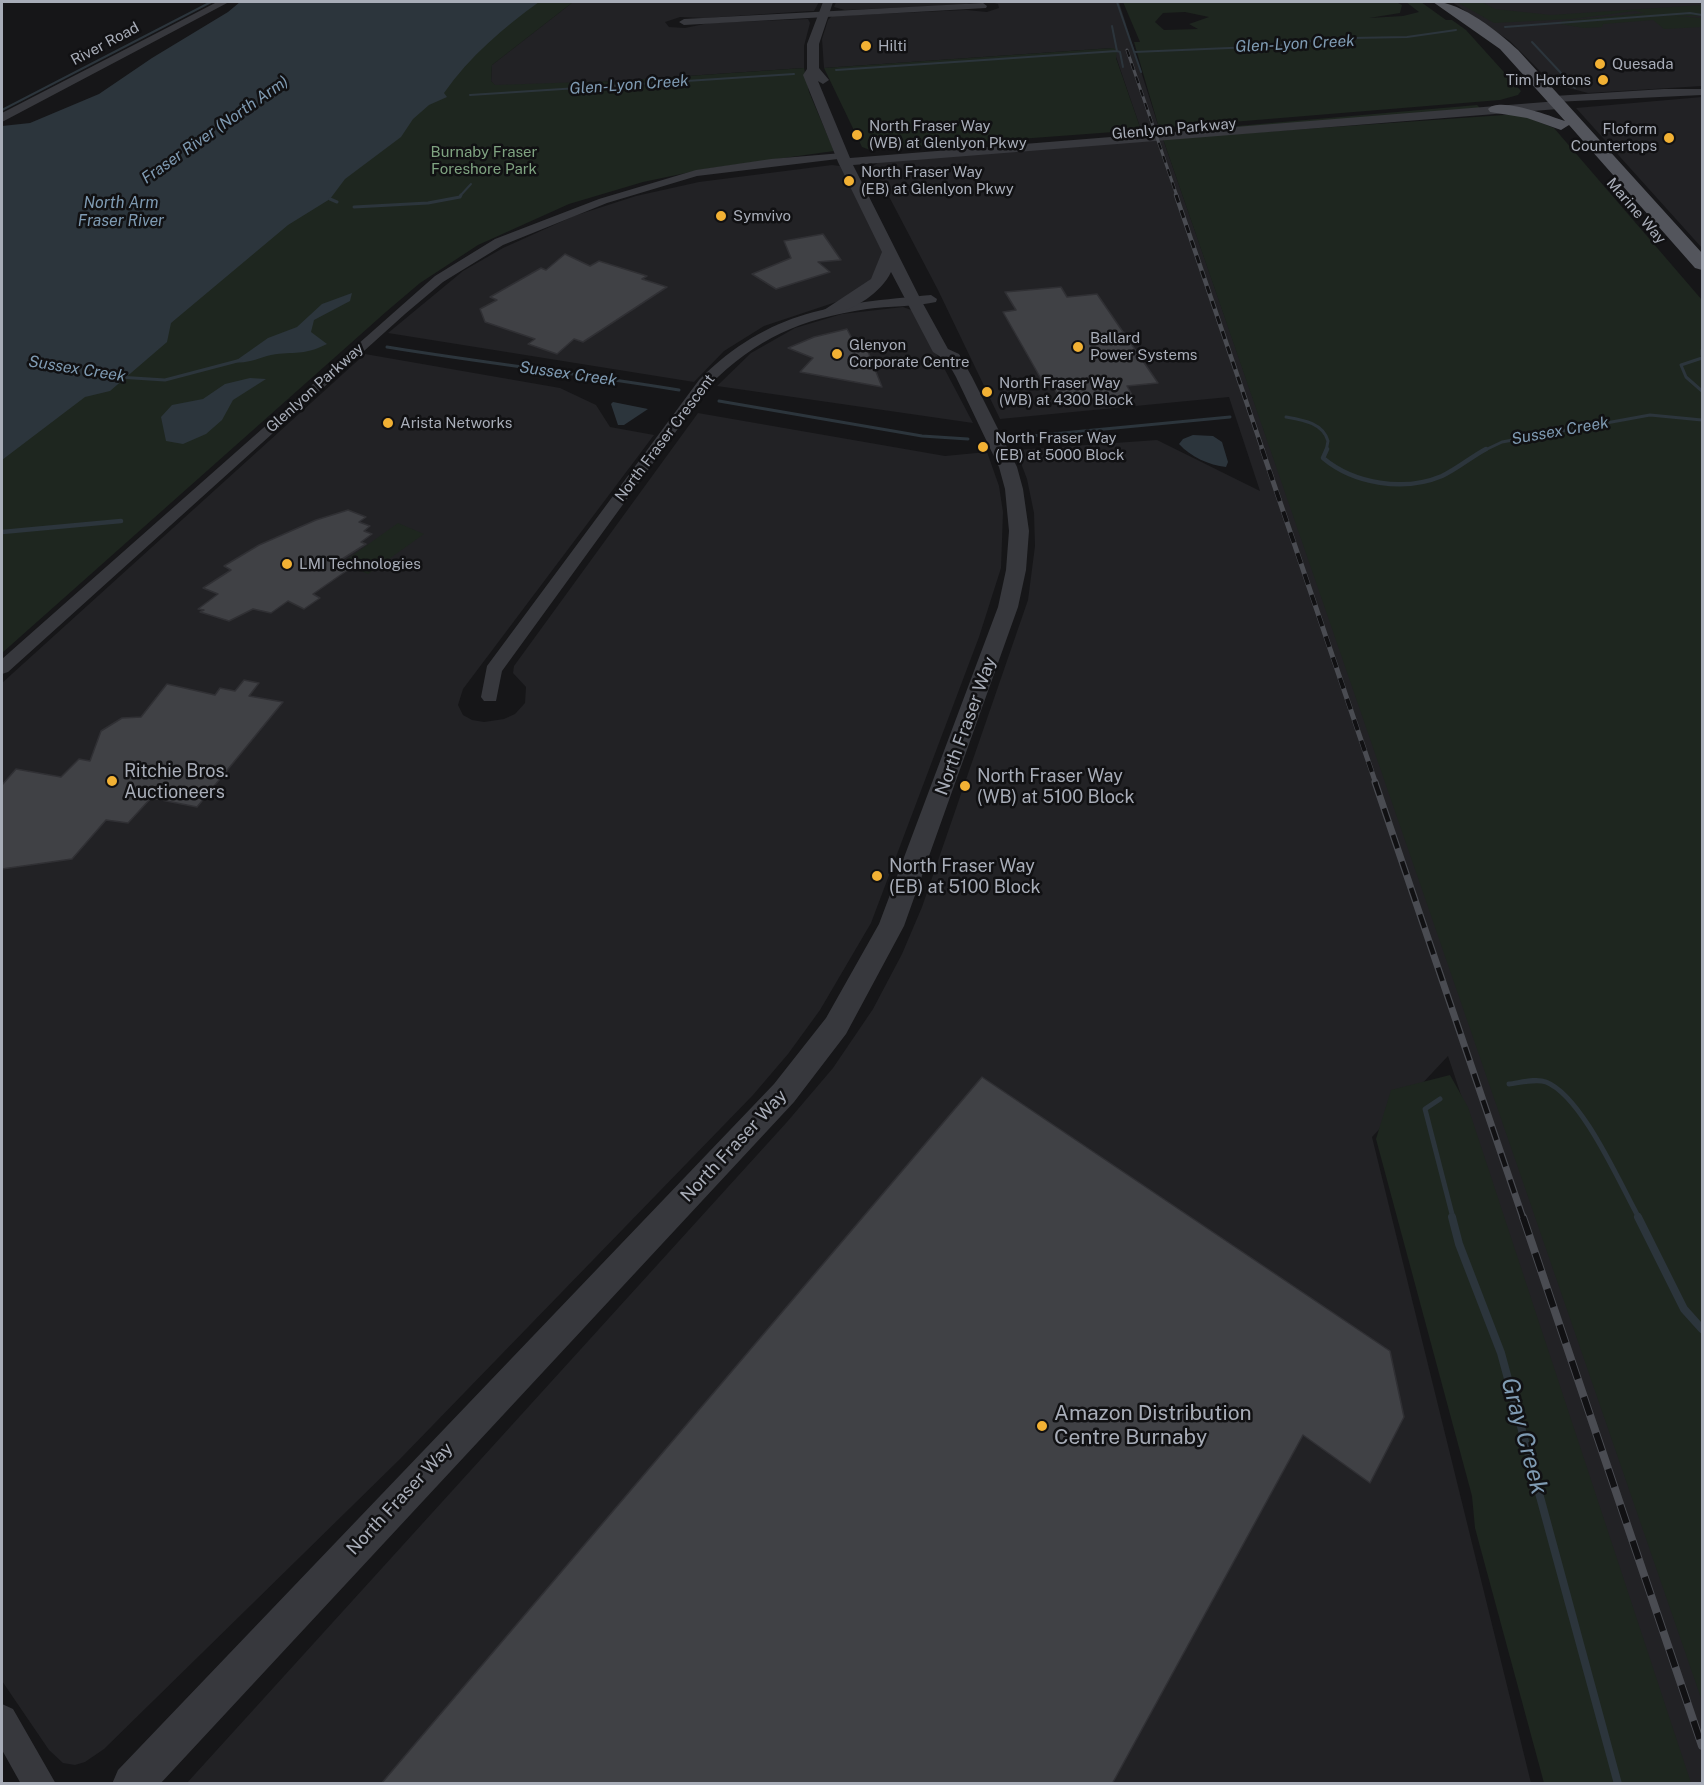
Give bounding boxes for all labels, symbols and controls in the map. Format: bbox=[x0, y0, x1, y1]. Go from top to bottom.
street label: River Road bbox=[68, 19, 142, 69]
water label: Glen-Lyon Creek bbox=[1235, 31, 1355, 57]
place label: Hilti bbox=[878, 37, 907, 55]
marker: Hilti bbox=[859, 39, 873, 53]
place label: Quesada bbox=[1612, 55, 1674, 73]
marker: Quesada bbox=[1593, 57, 1607, 71]
water label: Glen-Lyon Creek bbox=[569, 71, 689, 99]
place label: Tim Hortons bbox=[1506, 71, 1591, 89]
water label: Fraser River (North Arm) bbox=[138, 72, 292, 188]
marker: Tim Hortons bbox=[1596, 73, 1610, 87]
street label: Glenlyon Parkway bbox=[1111, 115, 1237, 143]
place label: North Fraser Way (WB) at Glenlyon Pkwy bbox=[869, 117, 1027, 152]
place label: Floform Countertops bbox=[1571, 120, 1657, 155]
marker: North Fraser Way (WB) at Glenlyon Pkwy bbox=[850, 128, 864, 142]
marker: Floform Countertops bbox=[1662, 131, 1676, 145]
park label: Burnaby Fraser Foreshore Park bbox=[431, 143, 537, 178]
place label: North Fraser Way (EB) at Glenlyon Pkwy bbox=[861, 163, 1014, 198]
marker: North Fraser Way (EB) at Glenlyon Pkwy bbox=[842, 174, 856, 188]
street label: Marine Way bbox=[1602, 174, 1670, 248]
water label: North Arm Fraser River bbox=[78, 193, 164, 231]
place label: Symvivo bbox=[733, 207, 791, 225]
marker: Symvivo bbox=[714, 209, 728, 223]
place label: Ballard Power Systems bbox=[1090, 329, 1197, 364]
place label: Glenyon Corporate Centre bbox=[849, 336, 970, 371]
street label: Glenlyon Parkway bbox=[263, 339, 367, 437]
marker: Ballard Power Systems bbox=[1071, 340, 1085, 354]
marker: Glenyon Corporate Centre bbox=[830, 347, 844, 361]
water label: Sussex Creek bbox=[27, 352, 127, 386]
water label: Sussex Creek bbox=[518, 358, 618, 390]
street label: North Fraser Crescent bbox=[611, 371, 719, 505]
place label: North Fraser Way (WB) at 4300 Block bbox=[999, 374, 1133, 409]
marker: North Fraser Way (WB) at 4300 Block bbox=[980, 385, 994, 399]
water label: Sussex Creek bbox=[1510, 413, 1610, 449]
place label: Arista Networks bbox=[400, 414, 512, 432]
marker: Arista Networks bbox=[381, 416, 395, 430]
place label: North Fraser Way (EB) at 5000 Block bbox=[995, 429, 1124, 464]
marker: North Fraser Way (EB) at 5000 Block bbox=[976, 440, 990, 454]
place label: LMI Technologies bbox=[299, 555, 421, 573]
marker: LMI Technologies bbox=[280, 557, 294, 571]
street label: North Fraser Way bbox=[931, 654, 1001, 798]
place label: Ritchie Bros. Auctioneers bbox=[124, 760, 229, 802]
place label: North Fraser Way (WB) at 5100 Block bbox=[977, 765, 1135, 808]
marker: Ritchie Bros. Auctioneers bbox=[105, 774, 119, 788]
marker: North Fraser Way (WB) at 5100 Block bbox=[958, 779, 972, 793]
place label: North Fraser Way (EB) at 5100 Block bbox=[889, 855, 1041, 898]
marker: North Fraser Way (EB) at 5100 Block bbox=[870, 869, 884, 883]
street label: North Fraser Way bbox=[676, 1085, 792, 1207]
water label: Gray Creek bbox=[1495, 1374, 1553, 1498]
place label: Amazon Distribution Centre Burnaby bbox=[1054, 1401, 1252, 1451]
marker: Amazon Distribution Centre Burnaby bbox=[1035, 1419, 1049, 1433]
street label: North Fraser Way bbox=[342, 1438, 458, 1560]

